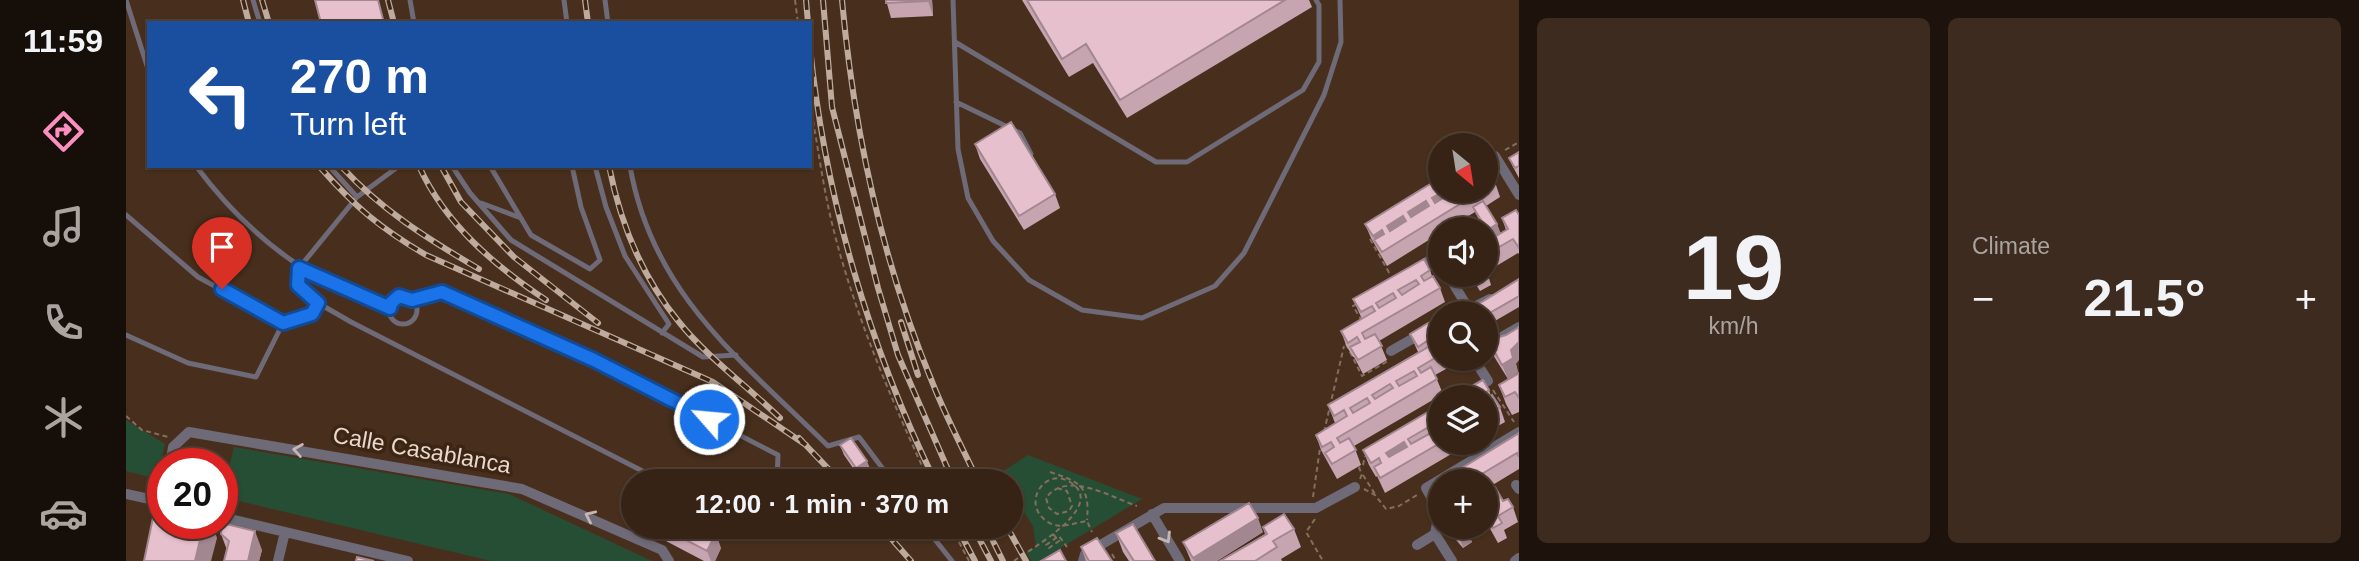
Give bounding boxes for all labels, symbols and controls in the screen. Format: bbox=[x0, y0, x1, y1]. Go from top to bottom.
text: 11:59 bbox=[23, 23, 103, 59]
icon: left bbox=[175, 49, 266, 140]
text: 270 m bbox=[290, 49, 429, 103]
text: Turn left bbox=[290, 106, 406, 142]
icon: directions bbox=[39, 107, 88, 156]
north arrow bbox=[1428, 133, 1498, 203]
map controls bbox=[1428, 133, 1498, 539]
icon: music bbox=[39, 202, 88, 251]
pin bbox=[192, 217, 252, 289]
button: sound bbox=[1428, 217, 1498, 287]
text: 19 bbox=[1683, 217, 1784, 318]
icon: arrive bbox=[203, 228, 241, 266]
text: Climate bbox=[1972, 233, 2050, 259]
text: 21.5° bbox=[2083, 269, 2206, 327]
text: − bbox=[1972, 278, 1994, 320]
text: + bbox=[2295, 278, 2317, 320]
icon: phone bbox=[39, 298, 88, 347]
button: search bbox=[1428, 301, 1498, 371]
text: km/h bbox=[1709, 313, 1758, 339]
position arrow bbox=[672, 382, 746, 456]
button: layers bbox=[1428, 385, 1498, 455]
icon: climate bbox=[39, 393, 88, 442]
street label: Calle Casablanca bbox=[331, 422, 513, 478]
one-way arrow bbox=[292, 443, 304, 458]
speed limit sign: 20 bbox=[147, 448, 238, 539]
button: + bbox=[1428, 469, 1498, 539]
icon: car bbox=[39, 489, 88, 538]
text: 12:00 · 1 min · 370 m bbox=[695, 489, 949, 519]
one-way arrow bbox=[585, 511, 597, 525]
one-way arrow bbox=[1158, 530, 1171, 543]

